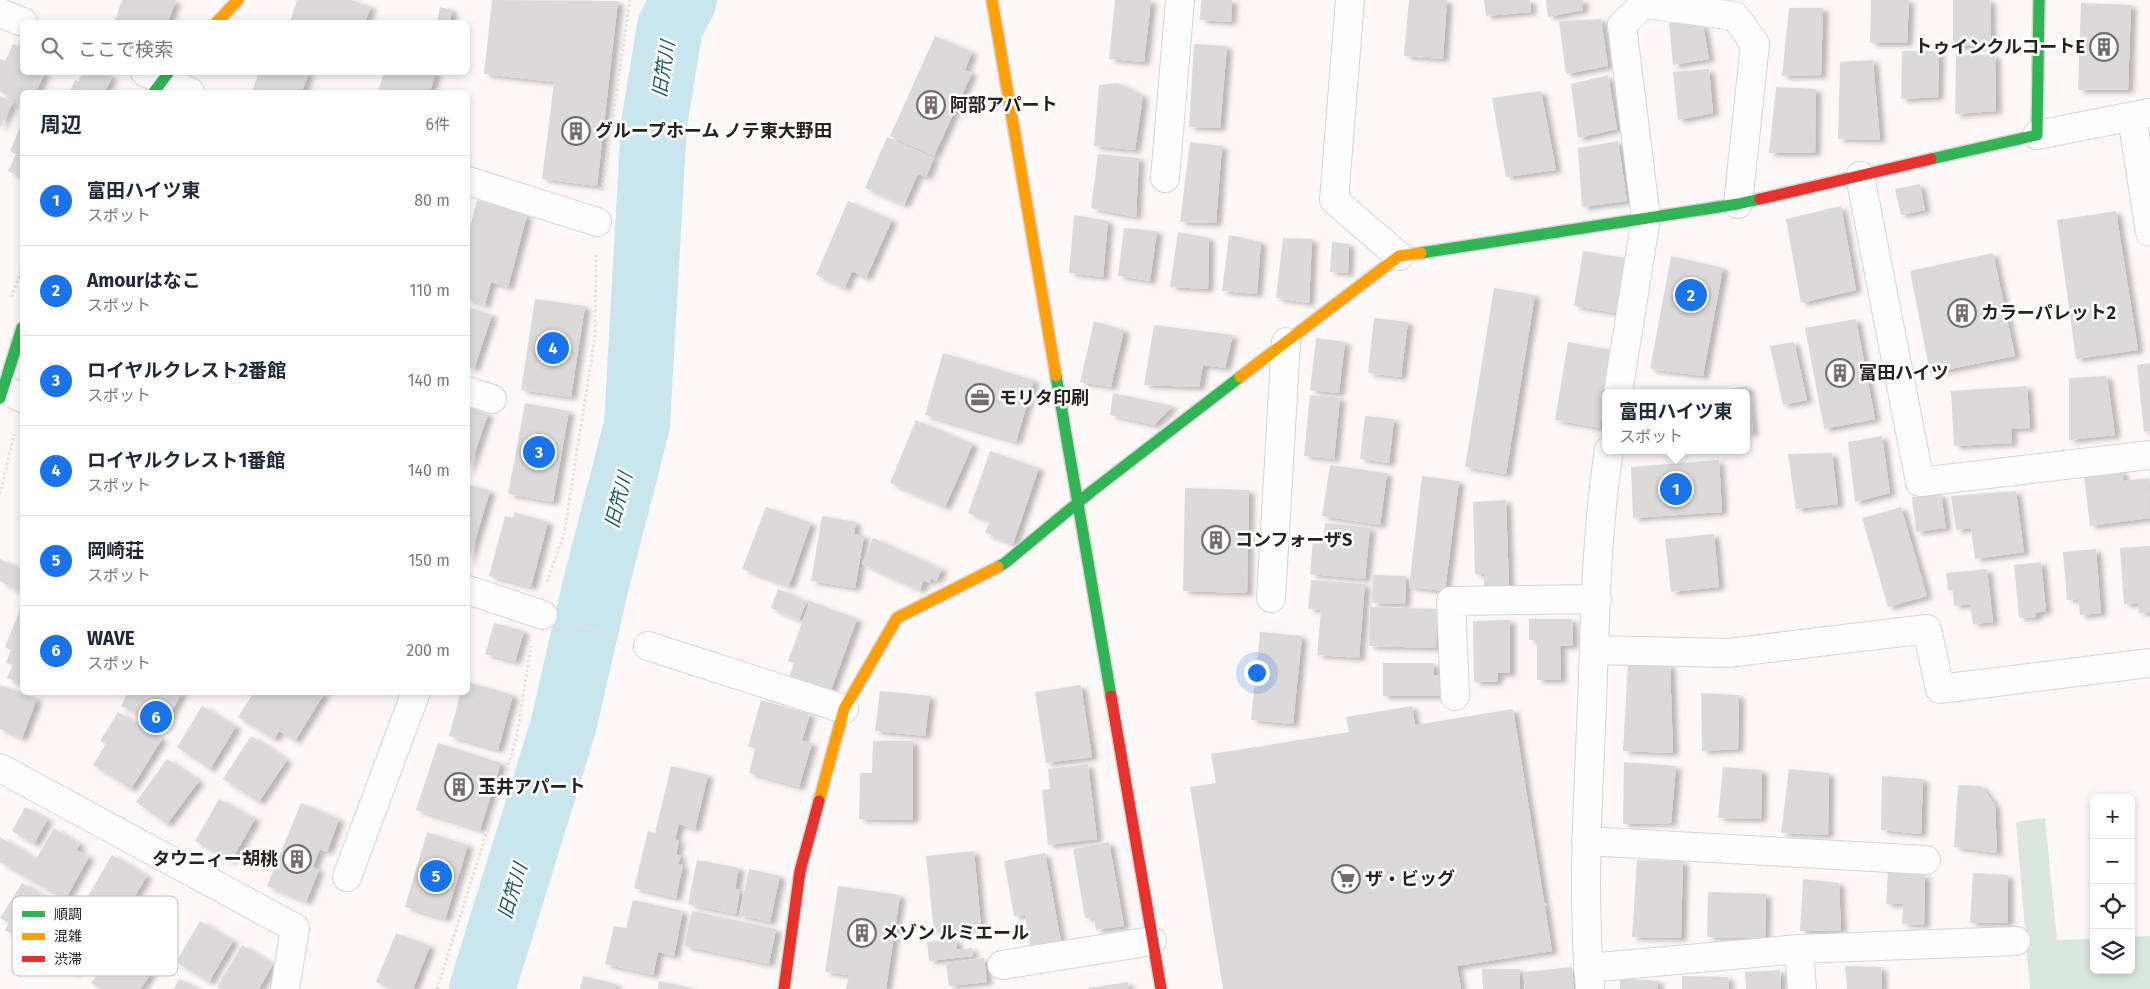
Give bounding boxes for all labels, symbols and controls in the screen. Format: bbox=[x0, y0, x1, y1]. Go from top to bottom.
search box bbox=[20, 20, 470, 75]
building icon: トゥインクルコートE bbox=[2089, 32, 2119, 62]
icon: search bbox=[38, 34, 66, 62]
place label: トゥインクルコートE bbox=[1914, 36, 2085, 58]
water label: 旧笊川 bbox=[648, 37, 680, 99]
text: ここで検索 bbox=[78, 38, 173, 61]
building icon: 阿部アパート bbox=[916, 90, 946, 120]
place label: 阿部アパート bbox=[950, 94, 1058, 116]
text: 周辺 bbox=[40, 112, 82, 138]
text: 6件 bbox=[425, 115, 450, 134]
building icon: グループホーム ノテ東大野田 bbox=[561, 116, 591, 146]
place label: グループホーム ノテ東大野田 bbox=[595, 120, 832, 142]
text: 富田ハイツ東 bbox=[87, 179, 201, 202]
text: 1 bbox=[52, 191, 60, 210]
text: 80 m bbox=[414, 191, 450, 210]
text: スポット bbox=[87, 206, 151, 225]
text: Amourはなこ bbox=[87, 269, 201, 292]
pin: 2 bbox=[1675, 276, 1707, 314]
text: 2 bbox=[52, 281, 60, 300]
text: 110 m bbox=[409, 281, 450, 300]
text: スポット bbox=[87, 296, 151, 315]
building icon: カラーパレット2 bbox=[1947, 298, 1977, 328]
place label: カラーパレット2 bbox=[1981, 302, 2116, 324]
pin: 4 bbox=[537, 329, 569, 367]
building icon: 富田ハイツ bbox=[1825, 358, 1855, 388]
text: ロイヤルクレスト2番館 bbox=[87, 359, 286, 382]
place label: 富田ハイツ bbox=[1859, 362, 1949, 384]
text: 3 bbox=[52, 371, 60, 390]
text: 140 m bbox=[408, 371, 450, 390]
office icon: モリタ印刷 bbox=[965, 383, 995, 413]
text: スポット bbox=[87, 386, 151, 405]
place label: モリタ印刷 bbox=[999, 387, 1089, 409]
popup bbox=[1602, 389, 1750, 454]
text: 富田ハイツ東 bbox=[1619, 400, 1733, 423]
text: スポット bbox=[1619, 427, 1683, 446]
pin: 3 bbox=[523, 433, 555, 471]
text: ロイヤルクレスト1番館 bbox=[87, 449, 285, 472]
text: 4 bbox=[51, 461, 61, 480]
text: 140 m bbox=[408, 461, 450, 480]
water label: 旧笊川 bbox=[600, 468, 637, 531]
pin: 1 bbox=[1660, 470, 1692, 508]
text: スポット bbox=[87, 476, 151, 495]
building icon: コンフォーザS bbox=[1201, 525, 1231, 555]
place label: コンフォーザS bbox=[1235, 529, 1352, 551]
text: 岡崎荘 bbox=[87, 539, 144, 562]
text: 5 bbox=[52, 551, 60, 570]
text: 150 m bbox=[408, 551, 450, 570]
text: スポット bbox=[87, 566, 151, 585]
text: WAVE bbox=[87, 627, 135, 650]
text: 6 bbox=[51, 641, 61, 660]
text: 200 m bbox=[406, 641, 450, 660]
text: スポット bbox=[87, 654, 151, 673]
your location bbox=[1244, 660, 1270, 686]
pin: 6 bbox=[140, 698, 172, 736]
building icon: 玉井アパート bbox=[444, 772, 474, 802]
place label: 玉井アパート bbox=[478, 776, 586, 798]
map controls bbox=[2090, 794, 2135, 974]
button: + bbox=[2090, 794, 2135, 839]
button: − bbox=[2090, 839, 2135, 884]
building icon: タウニィー胡桃 bbox=[282, 844, 312, 874]
place label: タウニィー胡桃 bbox=[152, 848, 278, 870]
pin: 5 bbox=[420, 857, 452, 895]
water label: 旧笊川 bbox=[493, 859, 532, 922]
supermarket icon: ザ・ビッグ bbox=[1331, 864, 1361, 894]
place label: ザ・ビッグ bbox=[1365, 868, 1455, 890]
button: locate bbox=[2090, 884, 2135, 929]
legend bbox=[12, 896, 178, 976]
text: 順調 bbox=[54, 906, 82, 923]
building icon: メゾン ルミエール bbox=[847, 918, 877, 948]
place label: メゾン ルミエール bbox=[881, 922, 1029, 944]
text: 混雑 bbox=[54, 928, 82, 945]
button: layers bbox=[2090, 929, 2135, 974]
text: 渋滞 bbox=[54, 951, 82, 968]

